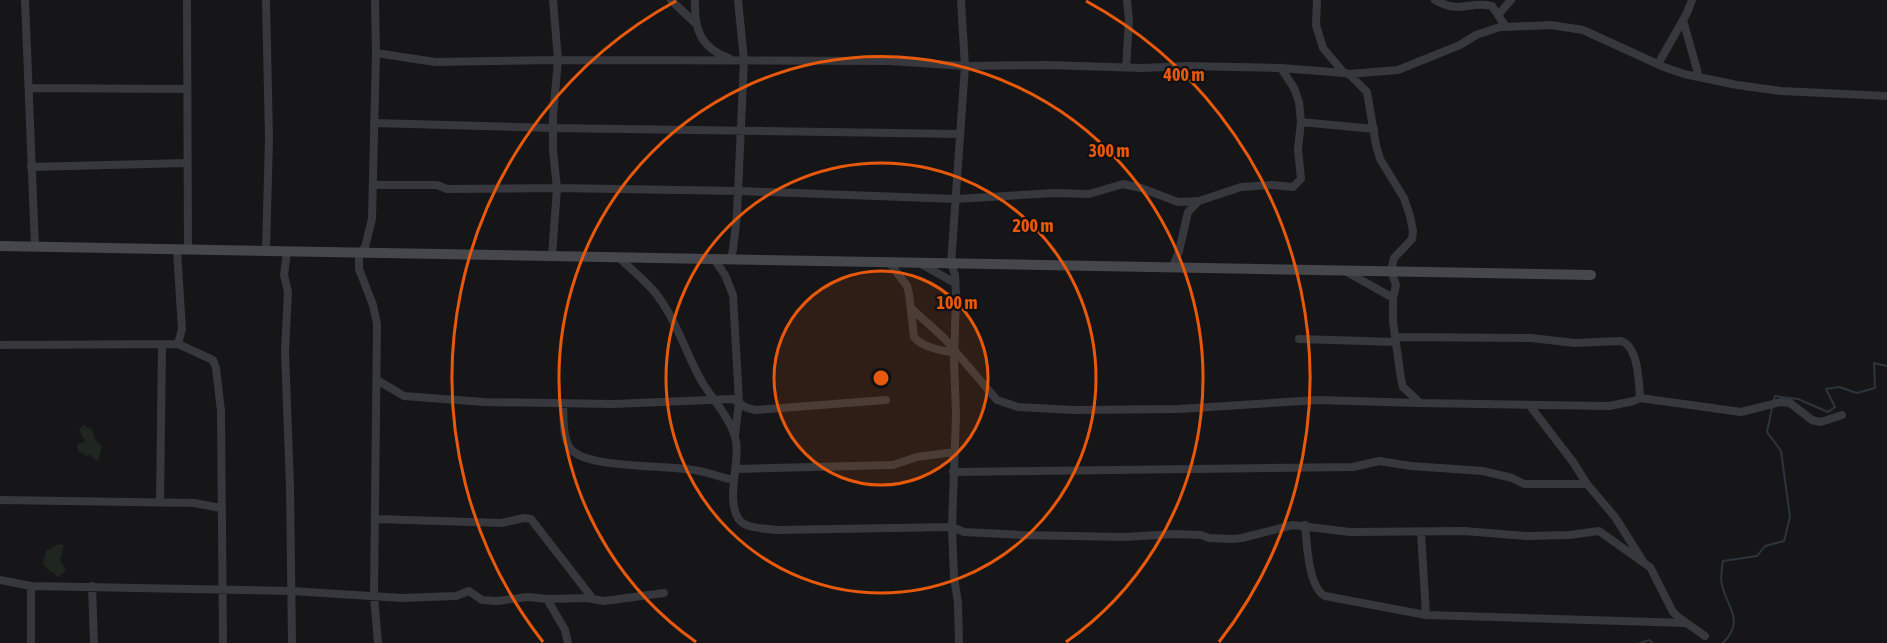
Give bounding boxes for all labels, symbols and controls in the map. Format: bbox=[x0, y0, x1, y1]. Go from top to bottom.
text: 400 m bbox=[1163, 64, 1204, 85]
text: 300 m bbox=[1089, 140, 1129, 161]
text: 200 m bbox=[1013, 215, 1053, 236]
text: 100 m bbox=[937, 292, 977, 313]
centre of rings bbox=[871, 368, 891, 388]

